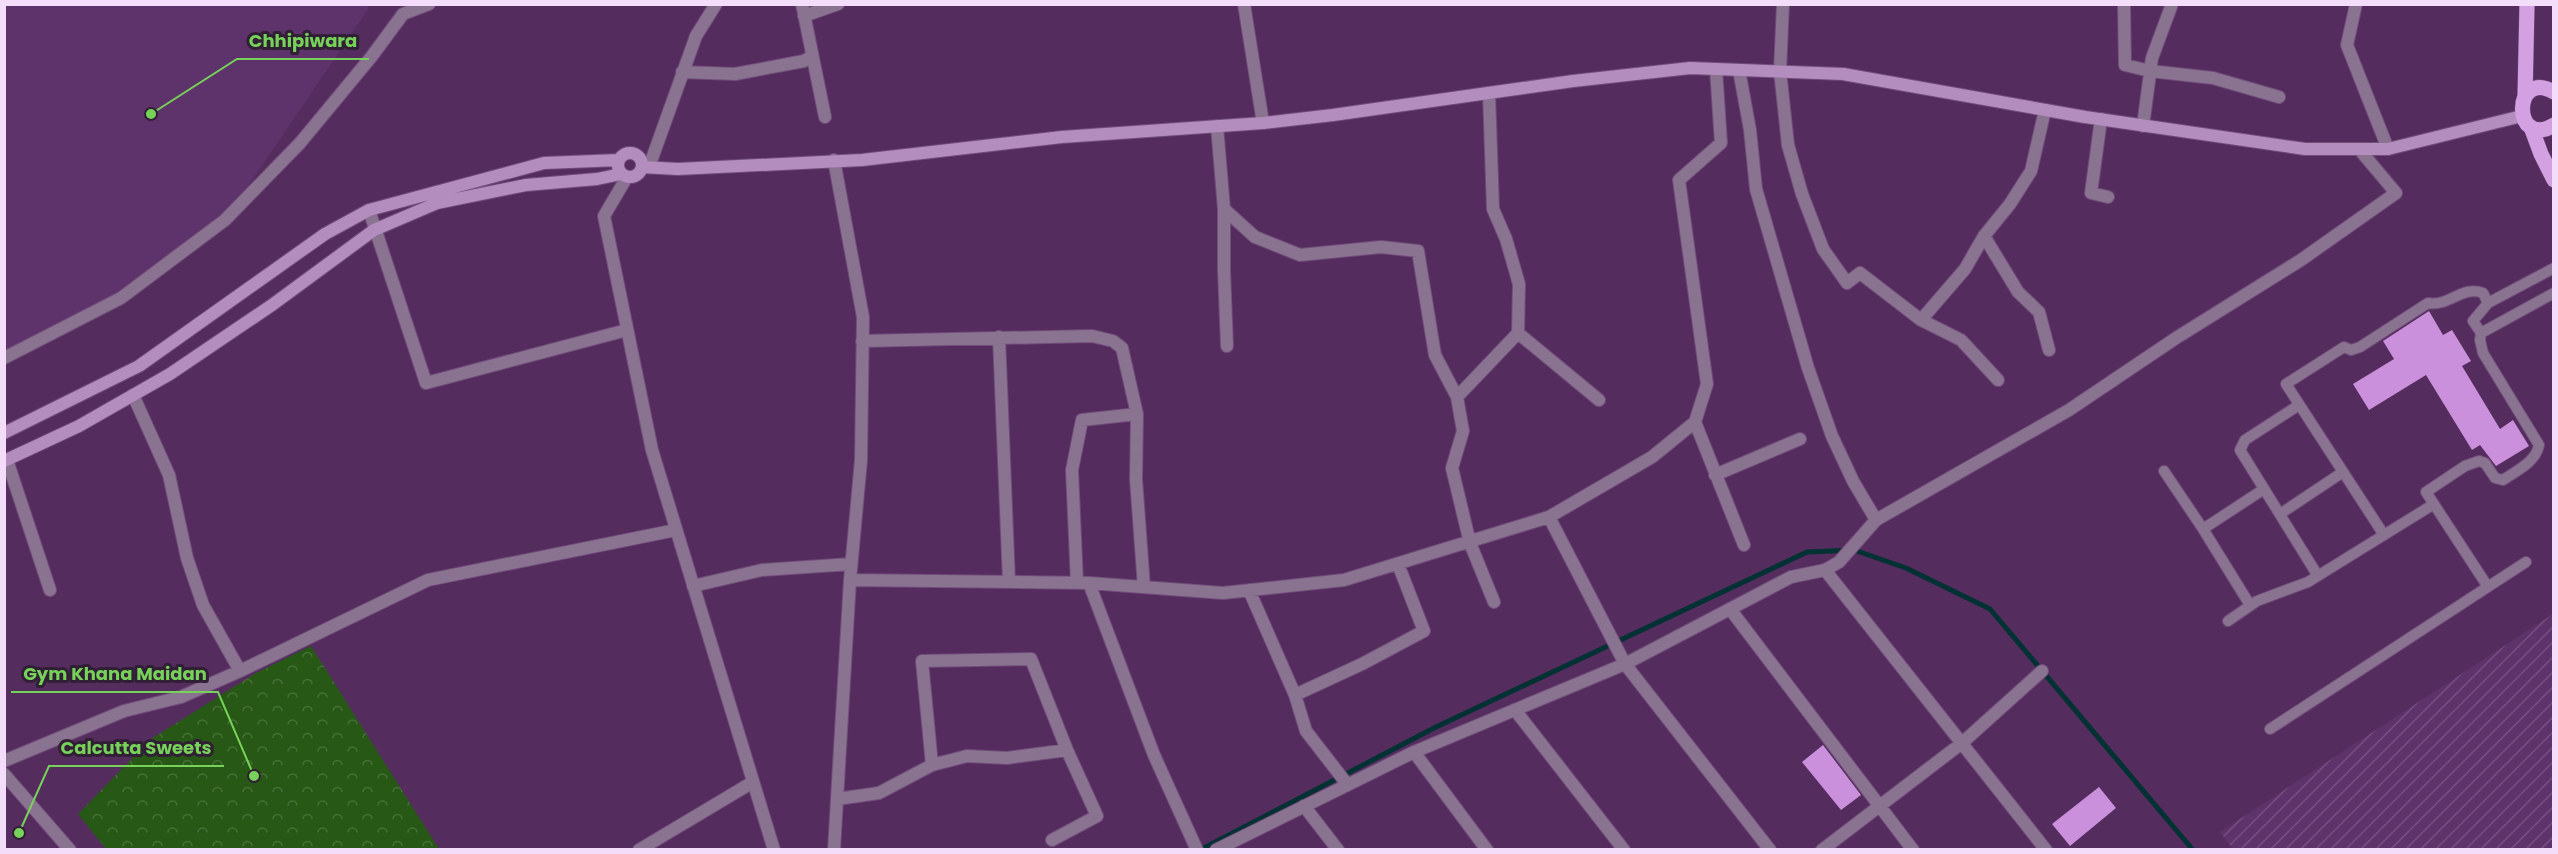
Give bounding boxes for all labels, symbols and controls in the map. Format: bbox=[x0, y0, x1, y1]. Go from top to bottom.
callout: Chhipiwara bbox=[237, 23, 369, 59]
text: Chhipiwara bbox=[249, 28, 357, 53]
callout: Gym Khana Maidan bbox=[11, 656, 218, 692]
text: Gym Khana Maidan bbox=[23, 661, 207, 686]
callout: Calcutta Sweets bbox=[49, 730, 224, 766]
text: Calcutta Sweets bbox=[60, 735, 212, 760]

